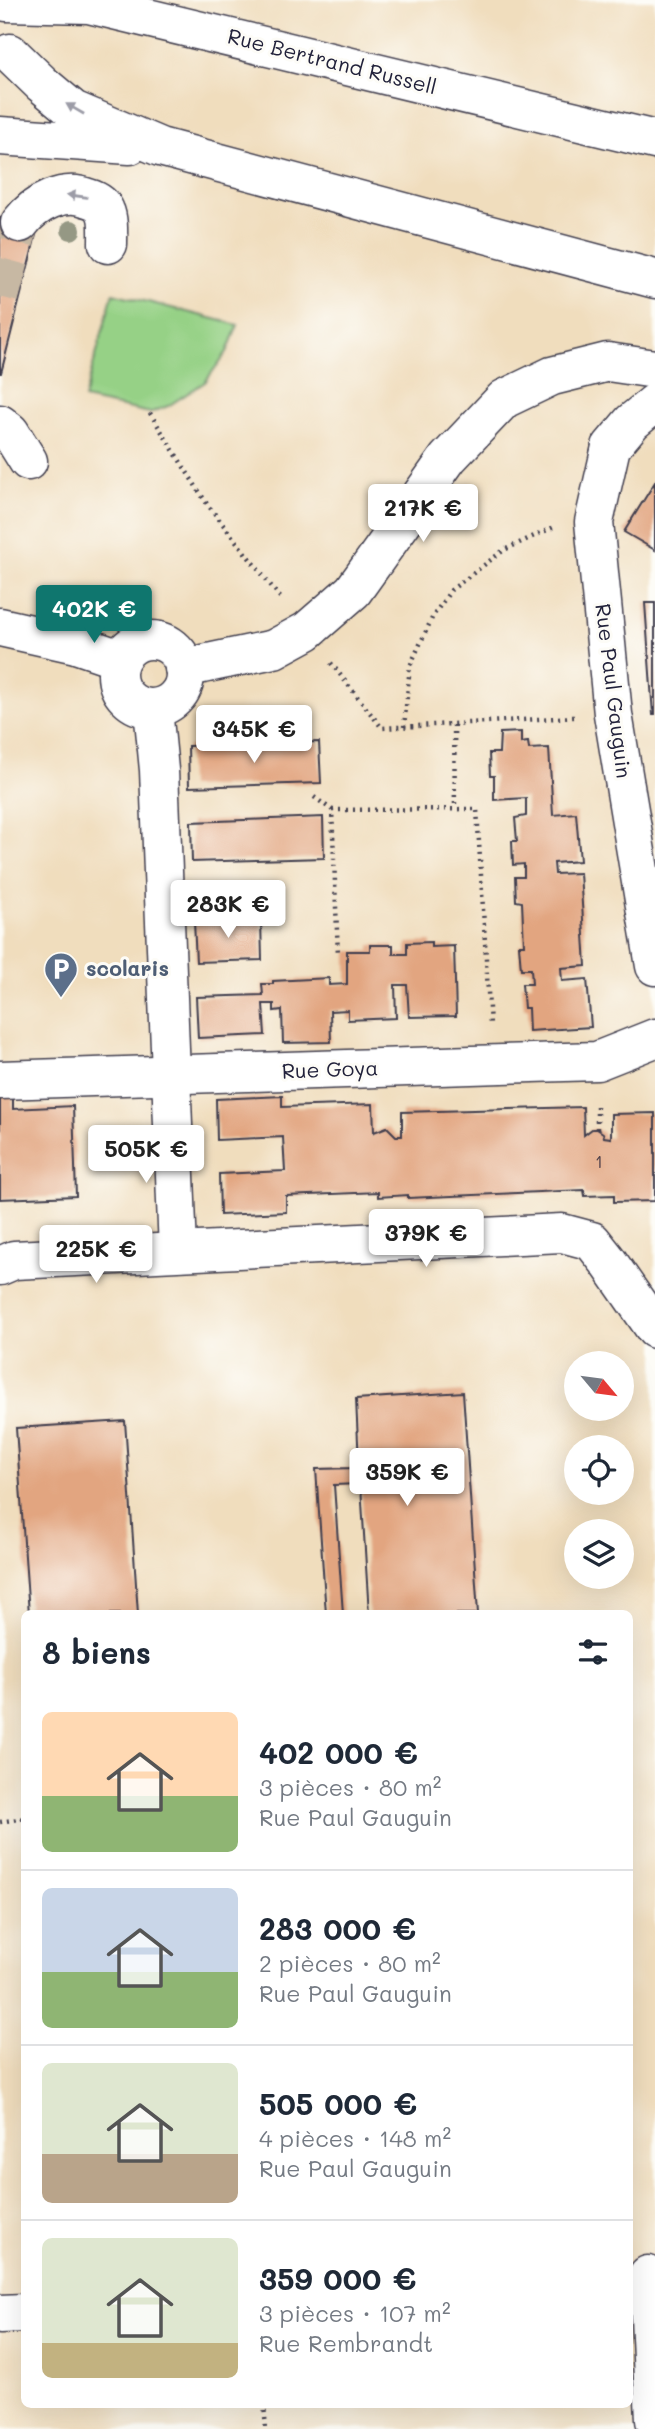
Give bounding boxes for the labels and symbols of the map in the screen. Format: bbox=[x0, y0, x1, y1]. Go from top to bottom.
street label: Rue Bertrand Russell bbox=[225, 21, 440, 100]
one-way arrow bbox=[66, 103, 85, 115]
one-way arrow bbox=[66, 191, 88, 202]
pin: 217K € bbox=[366, 484, 480, 544]
pin: 402K € bbox=[37, 586, 151, 645]
street label: Rue Paul Gauguin bbox=[590, 602, 639, 780]
pin: 345K € bbox=[197, 706, 311, 765]
pin: 283K € bbox=[171, 880, 285, 940]
parking icon: scolaris bbox=[42, 950, 80, 999]
place label: scolaris bbox=[86, 954, 169, 981]
street label: Rue Goya bbox=[281, 1053, 379, 1084]
pin: 505K € bbox=[89, 1126, 203, 1185]
house number: 1 bbox=[595, 1149, 603, 1173]
pin: 379K € bbox=[369, 1210, 483, 1269]
pin: 225K € bbox=[39, 1226, 153, 1285]
north arrow bbox=[564, 1351, 634, 1421]
pin: 359K € bbox=[350, 1448, 464, 1508]

